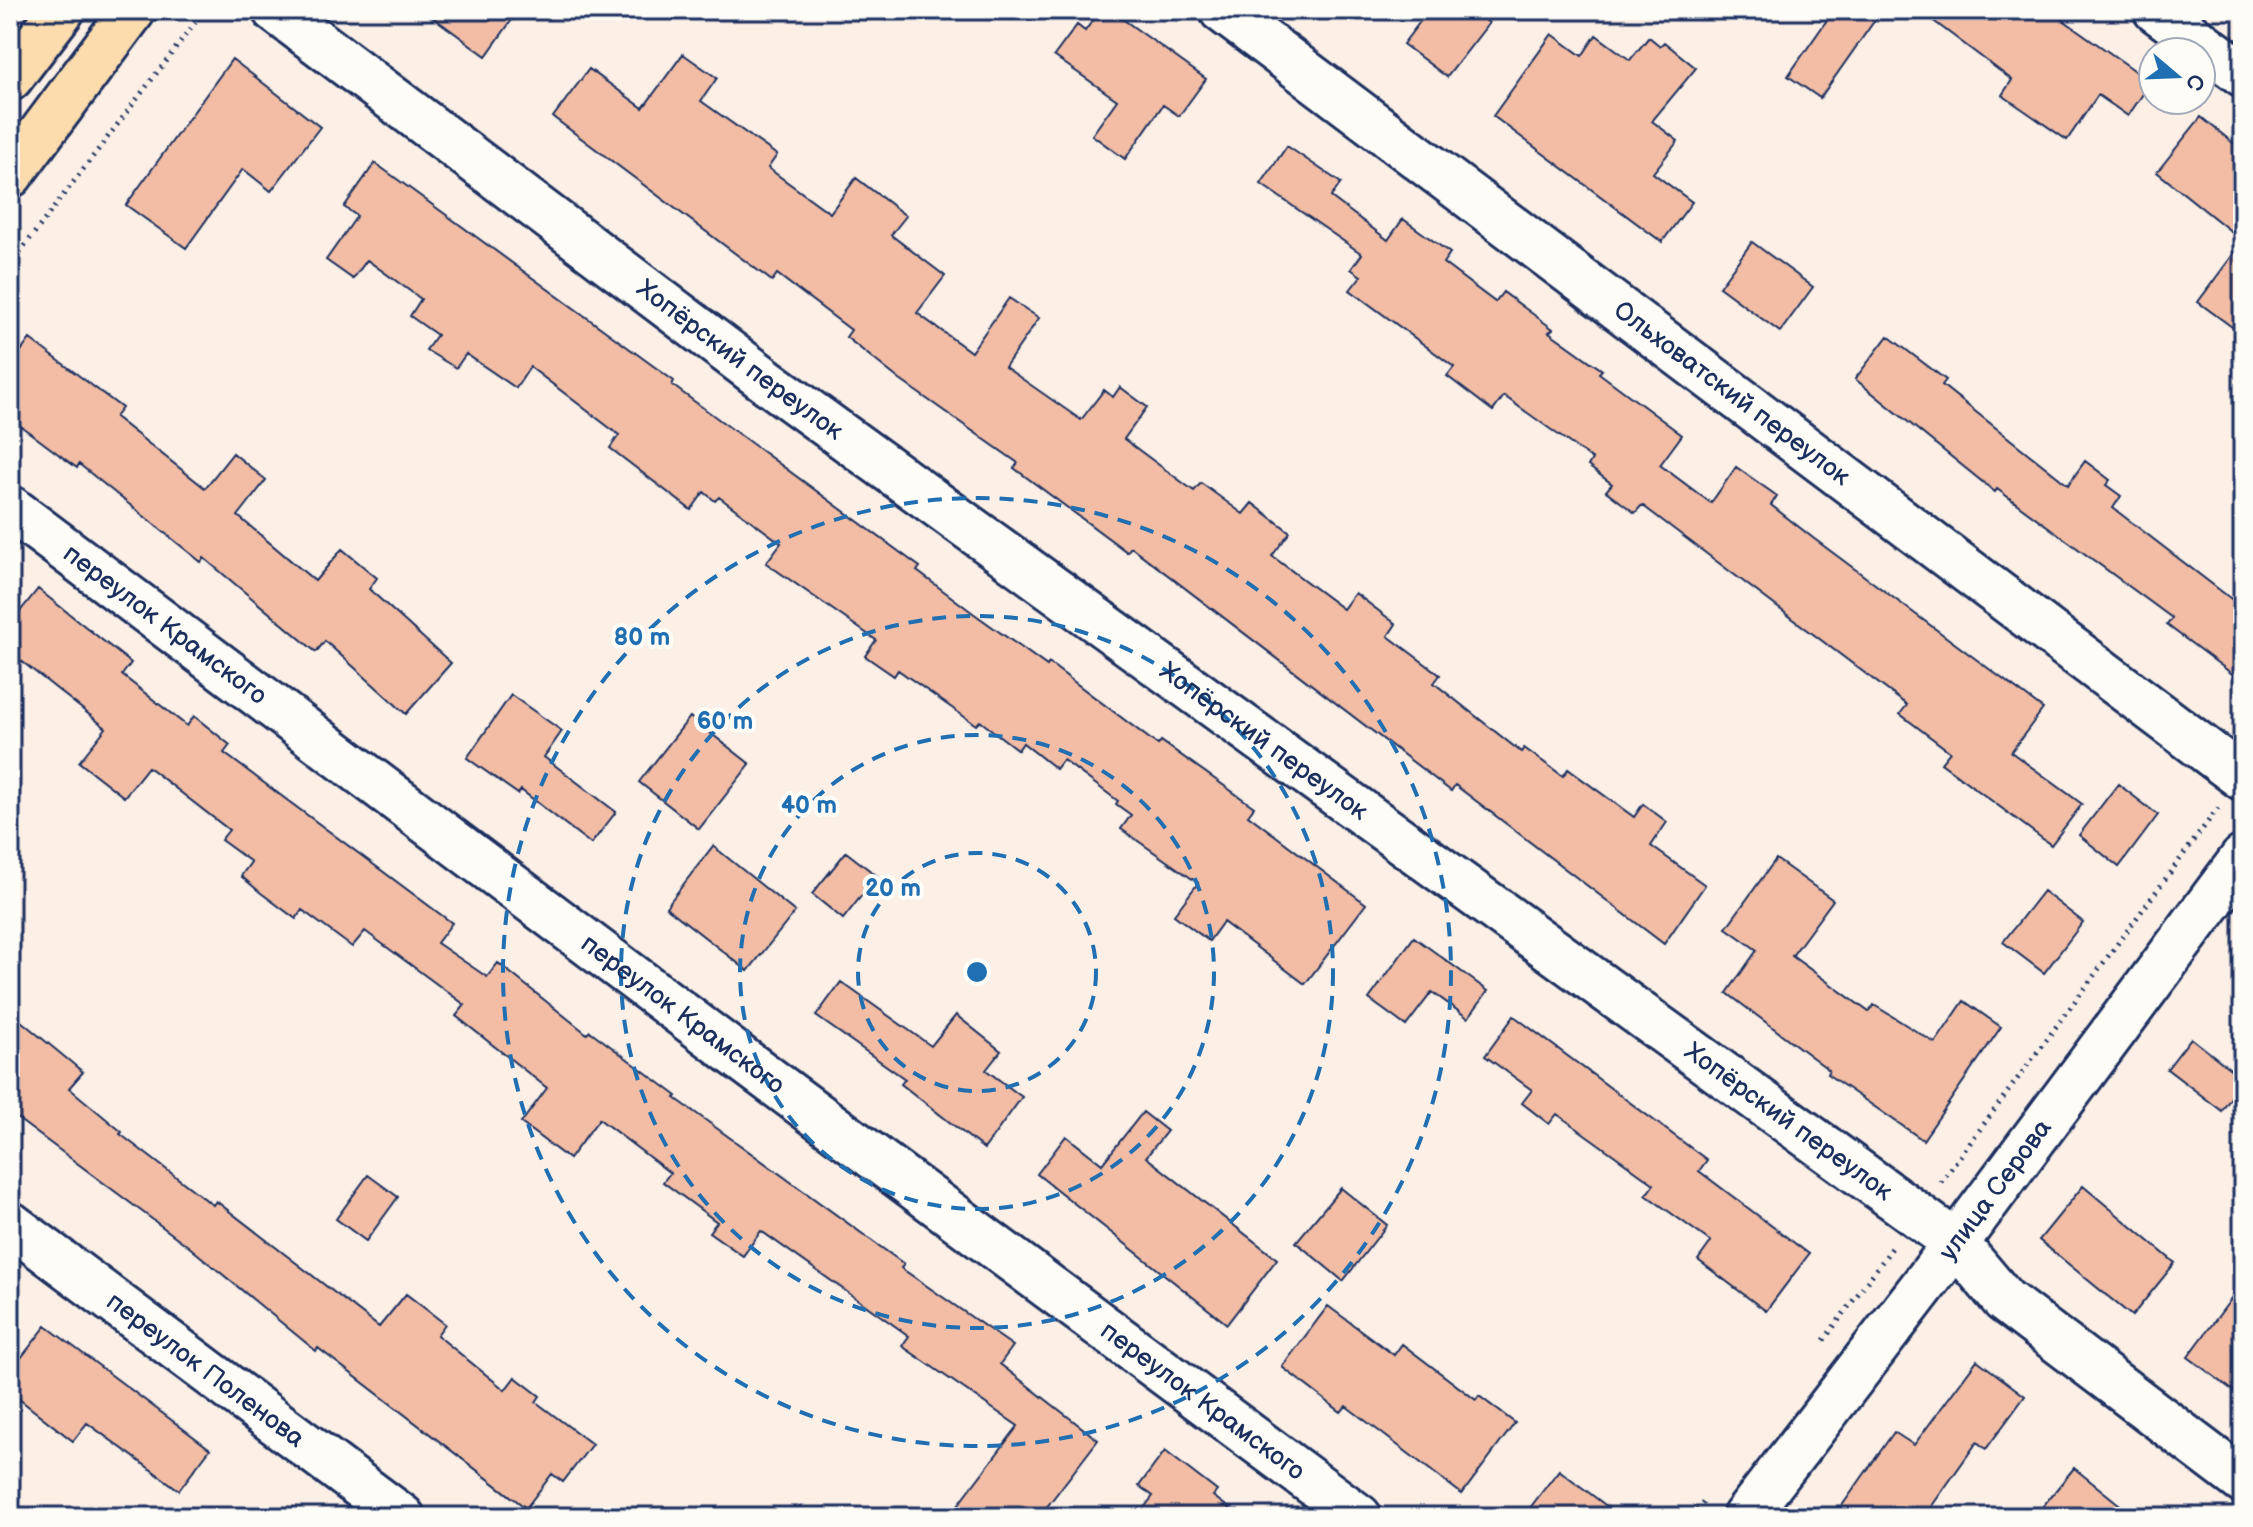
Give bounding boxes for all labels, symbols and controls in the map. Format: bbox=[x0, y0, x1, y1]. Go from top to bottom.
north arrow bbox=[2137, 36, 2217, 116]
text: С bbox=[2179, 70, 2210, 94]
street label: Хопёрский переулок bbox=[631, 273, 849, 447]
street label: Ольховатский переулок bbox=[1607, 295, 1856, 493]
street label: переулок Крамского bbox=[57, 538, 273, 711]
text: 80 m bbox=[614, 623, 670, 652]
street label: Хопёрский переулок bbox=[1154, 656, 1374, 827]
text: 60 m bbox=[697, 707, 753, 736]
text: 40 m bbox=[781, 791, 837, 820]
text: 20 m bbox=[865, 874, 921, 903]
street label: переулок Крамского bbox=[575, 928, 791, 1101]
centre of rings bbox=[963, 958, 991, 986]
street label: Хопёрский переулок bbox=[1679, 1036, 1899, 1207]
street label: улица Серова bbox=[1933, 1113, 2058, 1267]
street label: переулок Поленова bbox=[100, 1286, 311, 1454]
street label: переулок Крамского bbox=[1094, 1315, 1311, 1487]

